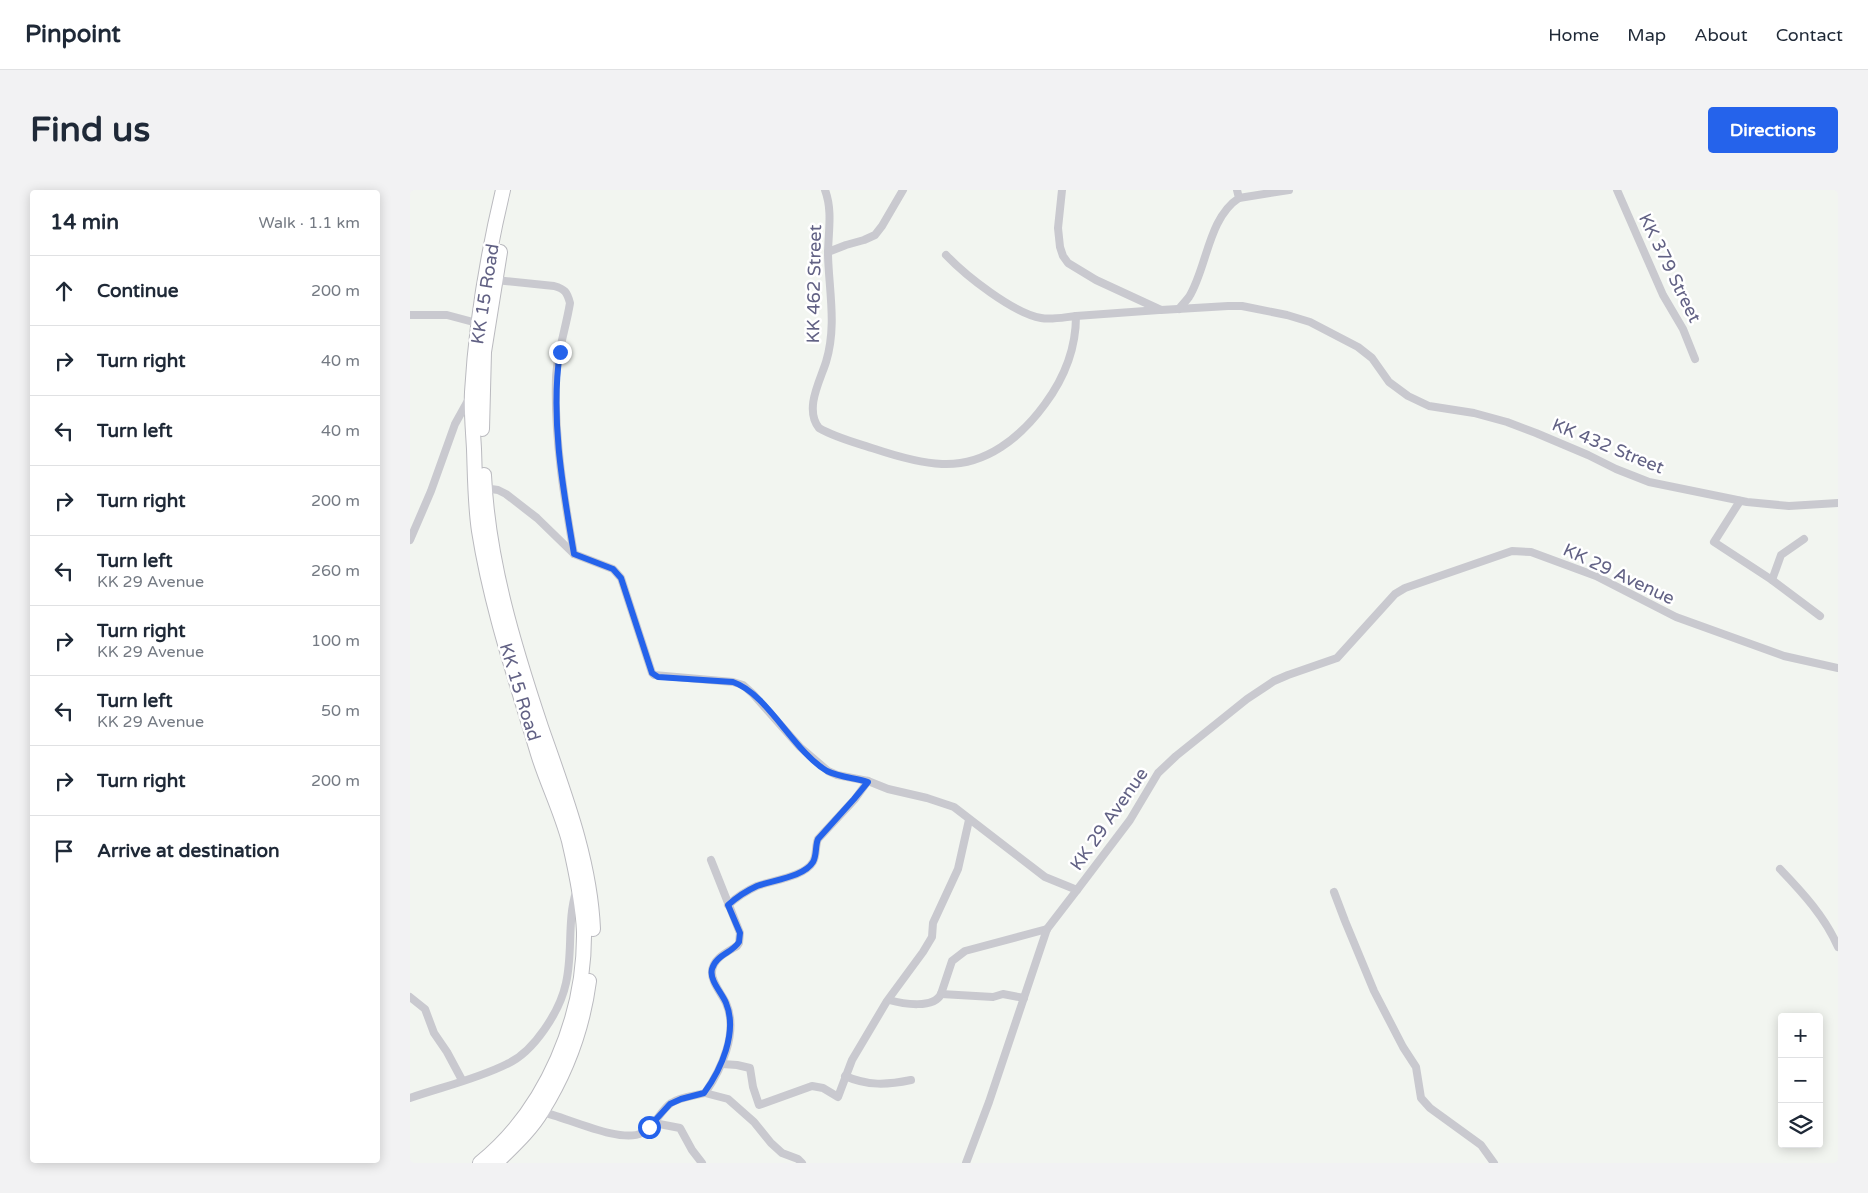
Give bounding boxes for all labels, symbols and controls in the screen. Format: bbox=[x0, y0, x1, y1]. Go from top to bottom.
text: Pinpoint bbox=[25, 20, 121, 49]
text: Home bbox=[1548, 24, 1599, 46]
text: Map bbox=[1627, 24, 1666, 46]
text: About bbox=[1694, 24, 1748, 46]
text: Contact bbox=[1776, 24, 1843, 46]
button: Directions bbox=[1708, 107, 1838, 153]
text: Find us bbox=[30, 109, 150, 151]
text: 14 min bbox=[50, 210, 119, 235]
street label: KK 379 Street bbox=[1634, 210, 1706, 326]
text: Walk · 1.1 km bbox=[258, 213, 360, 233]
street label: KK 462 Street bbox=[802, 224, 826, 344]
street label: KK 15 Road bbox=[466, 242, 504, 346]
icon: ahead bbox=[50, 277, 78, 305]
text: Continue bbox=[97, 280, 179, 302]
text: 200 m bbox=[311, 281, 360, 301]
route end bbox=[549, 341, 572, 364]
icon: right bbox=[50, 347, 78, 375]
text: Turn right bbox=[97, 350, 185, 372]
text: 40 m bbox=[321, 351, 360, 371]
street label: KK 432 Street bbox=[1549, 414, 1667, 479]
icon: left bbox=[50, 417, 78, 445]
text: Turn left bbox=[97, 420, 173, 442]
text: 40 m bbox=[321, 421, 360, 441]
icon: right bbox=[50, 487, 78, 515]
text: Turn right bbox=[97, 490, 185, 512]
text: 200 m bbox=[311, 491, 360, 511]
street label: KK 29 Avenue bbox=[1560, 539, 1678, 609]
text: Turn left bbox=[97, 550, 173, 572]
icon: left bbox=[50, 557, 78, 585]
text: 260 m bbox=[311, 561, 360, 581]
text: KK 29 Avenue bbox=[97, 572, 204, 592]
text: Turn right bbox=[97, 620, 185, 642]
icon: right bbox=[50, 627, 78, 655]
text: 100 m bbox=[311, 631, 360, 651]
street label: KK 15 Road bbox=[495, 640, 545, 744]
text: KK 29 Avenue bbox=[97, 642, 204, 662]
text: Turn left bbox=[97, 690, 173, 712]
icon: left bbox=[50, 697, 78, 725]
text: 50 m bbox=[321, 701, 360, 721]
text: KK 29 Avenue bbox=[97, 712, 204, 732]
street label: KK 29 Avenue bbox=[1065, 763, 1153, 875]
icon: right bbox=[50, 767, 78, 795]
text: Turn right bbox=[97, 770, 185, 792]
text: 200 m bbox=[311, 771, 360, 791]
icon: arrive bbox=[50, 837, 78, 865]
text: Arrive at destination bbox=[97, 840, 280, 862]
map controls bbox=[1778, 1013, 1823, 1148]
button: + bbox=[1778, 1013, 1823, 1058]
button: − bbox=[1778, 1058, 1823, 1103]
button: layers bbox=[1778, 1103, 1823, 1148]
route start bbox=[638, 1116, 661, 1139]

